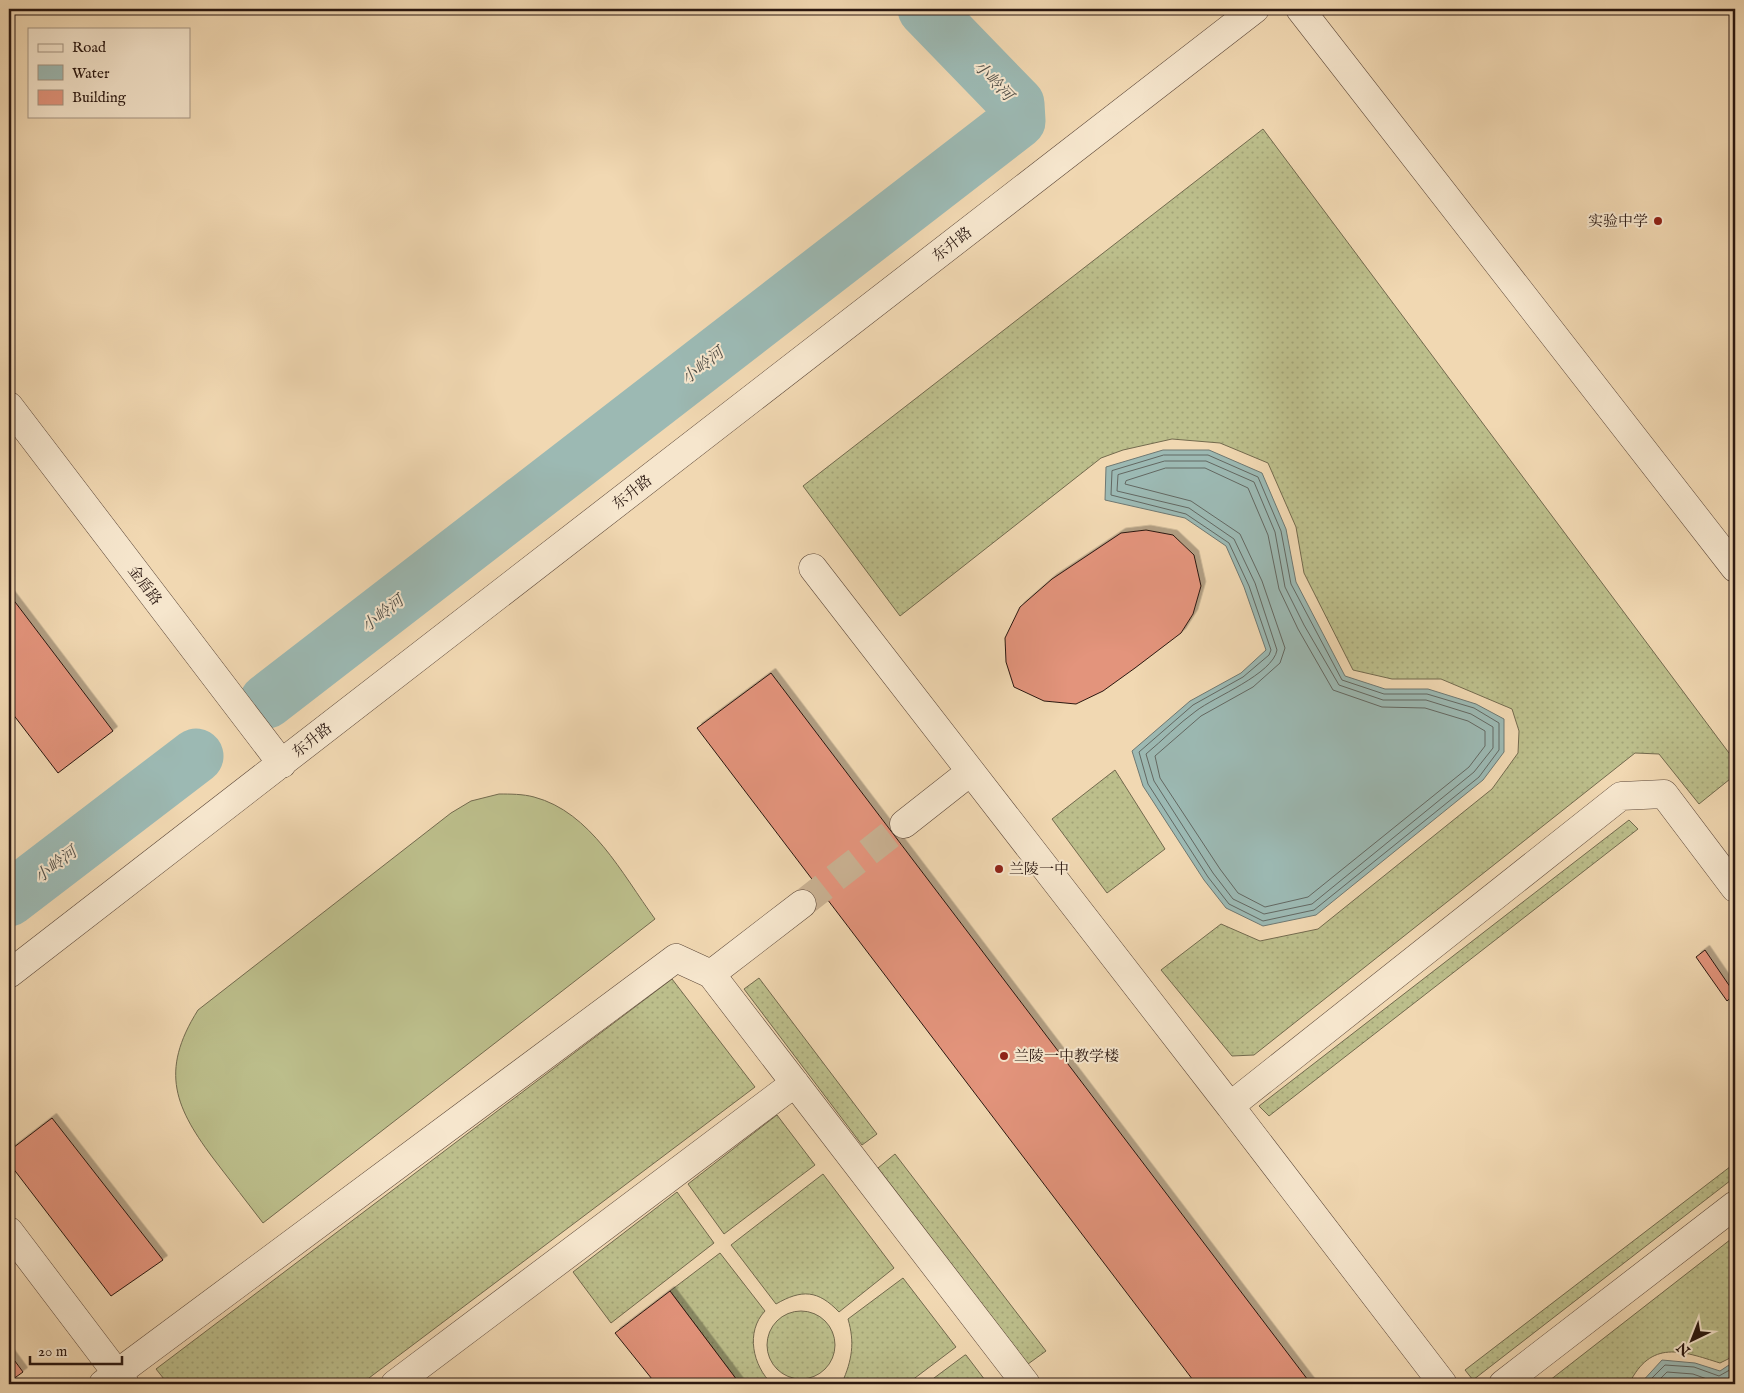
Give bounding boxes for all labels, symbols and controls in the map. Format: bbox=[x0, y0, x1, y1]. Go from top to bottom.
legend bbox=[28, 28, 190, 118]
text: Road bbox=[72, 38, 107, 57]
water label: 小岭河 bbox=[969, 57, 1019, 108]
text: Water bbox=[72, 64, 110, 83]
text: Building bbox=[72, 88, 127, 107]
place label: 实验中学 bbox=[1588, 212, 1648, 231]
marker: 实验中学 bbox=[1652, 215, 1664, 227]
street label: 东升路 bbox=[929, 223, 976, 266]
water label: 小岭河 bbox=[678, 342, 731, 389]
street label: 东升路 bbox=[609, 471, 656, 514]
street label: 金盾路 bbox=[123, 562, 166, 609]
water label: 小岭河 bbox=[358, 590, 411, 637]
street label: 东升路 bbox=[289, 719, 336, 762]
water label: 小岭河 bbox=[31, 841, 84, 888]
place label: 兰陵一中 bbox=[1009, 860, 1069, 879]
marker: 兰陵一中 bbox=[993, 863, 1005, 875]
place label: 兰陵一中教学楼 bbox=[1014, 1047, 1119, 1066]
marker: 兰陵一中教学楼 bbox=[998, 1050, 1010, 1062]
north arrow bbox=[1666, 1316, 1716, 1366]
scale bar bbox=[30, 1333, 122, 1365]
text: N bbox=[1673, 1338, 1695, 1360]
text: 20 m bbox=[38, 1342, 68, 1361]

